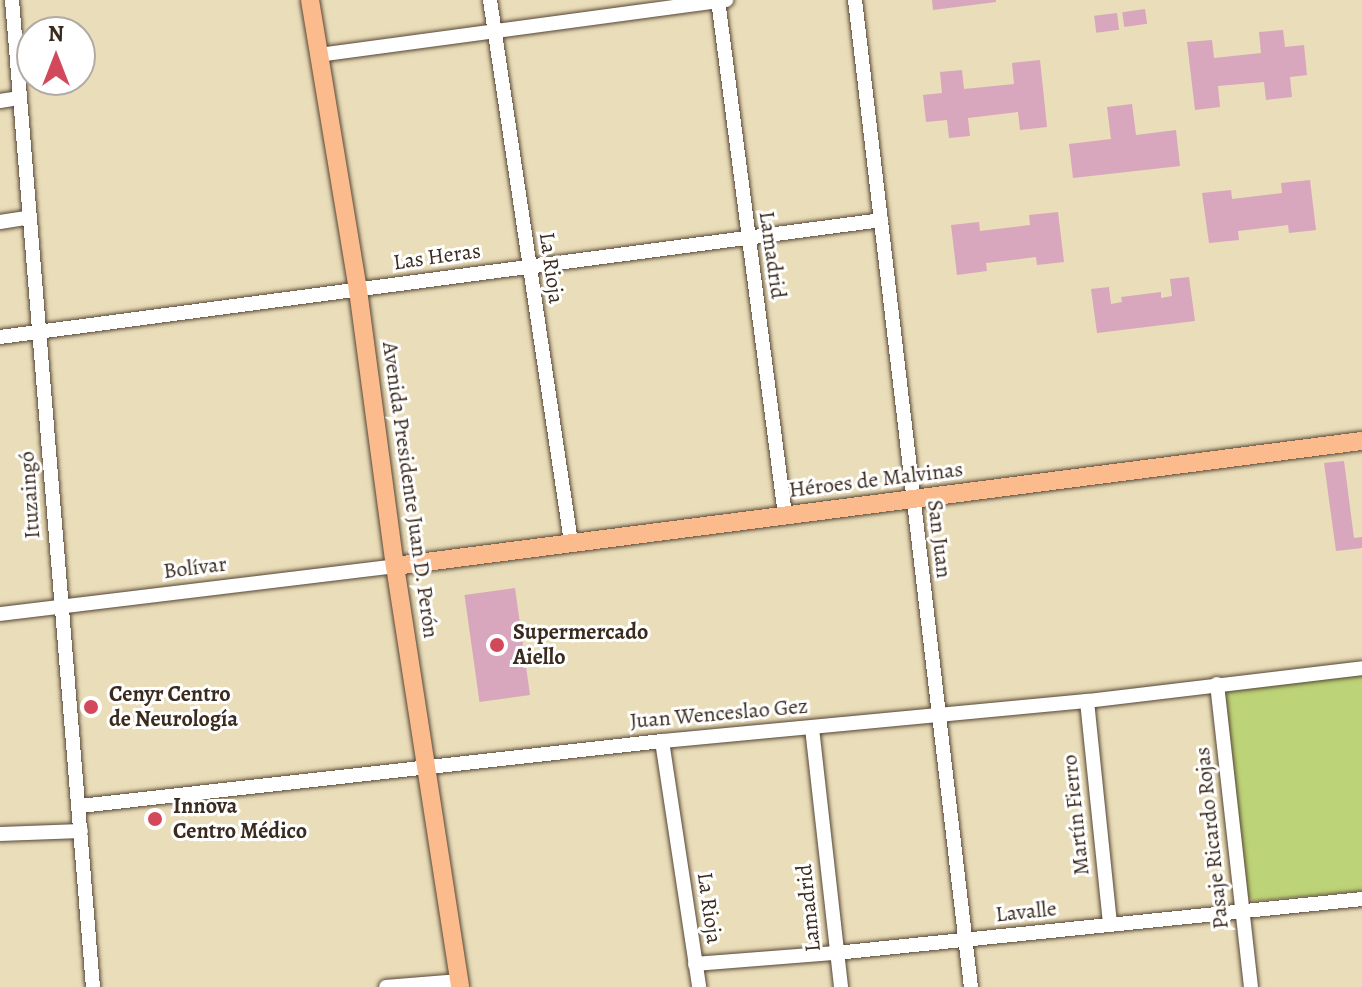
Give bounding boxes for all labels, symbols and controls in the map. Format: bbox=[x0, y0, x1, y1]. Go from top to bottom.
north arrow bbox=[16, 16, 96, 96]
text: N bbox=[48, 19, 64, 49]
street label: Lamadrid bbox=[753, 209, 791, 301]
street label: La Rioja bbox=[533, 231, 569, 305]
street label: Las Heras bbox=[392, 238, 482, 276]
street label: Avenida Presidente Juan D. Perón bbox=[376, 340, 444, 640]
street label: Ituzaingó bbox=[14, 450, 46, 540]
street label: Héroes de Malvinas bbox=[787, 456, 965, 504]
street label: San Juan bbox=[921, 498, 957, 580]
street label: Bolívar bbox=[162, 551, 228, 585]
place label: Supermercado Aiello bbox=[513, 619, 648, 670]
marker: Supermercado Aiello bbox=[488, 636, 506, 654]
place label: Cenyr Centro de Neurología bbox=[109, 681, 238, 732]
street label: Juan Wenceslao Gez bbox=[629, 693, 809, 735]
marker: Cenyr Centro de Neurología bbox=[80, 696, 102, 718]
street label: Pasaje Ricardo Rojas bbox=[1189, 746, 1235, 930]
street label: Martín Fierro bbox=[1057, 753, 1095, 877]
place label: Innova Centro Médico bbox=[173, 793, 307, 844]
marker: Innova Centro Médico bbox=[144, 808, 166, 830]
street label: Lamadrid bbox=[791, 863, 827, 953]
street label: La Rioja bbox=[691, 871, 727, 945]
street label: Lavalle bbox=[994, 896, 1058, 928]

